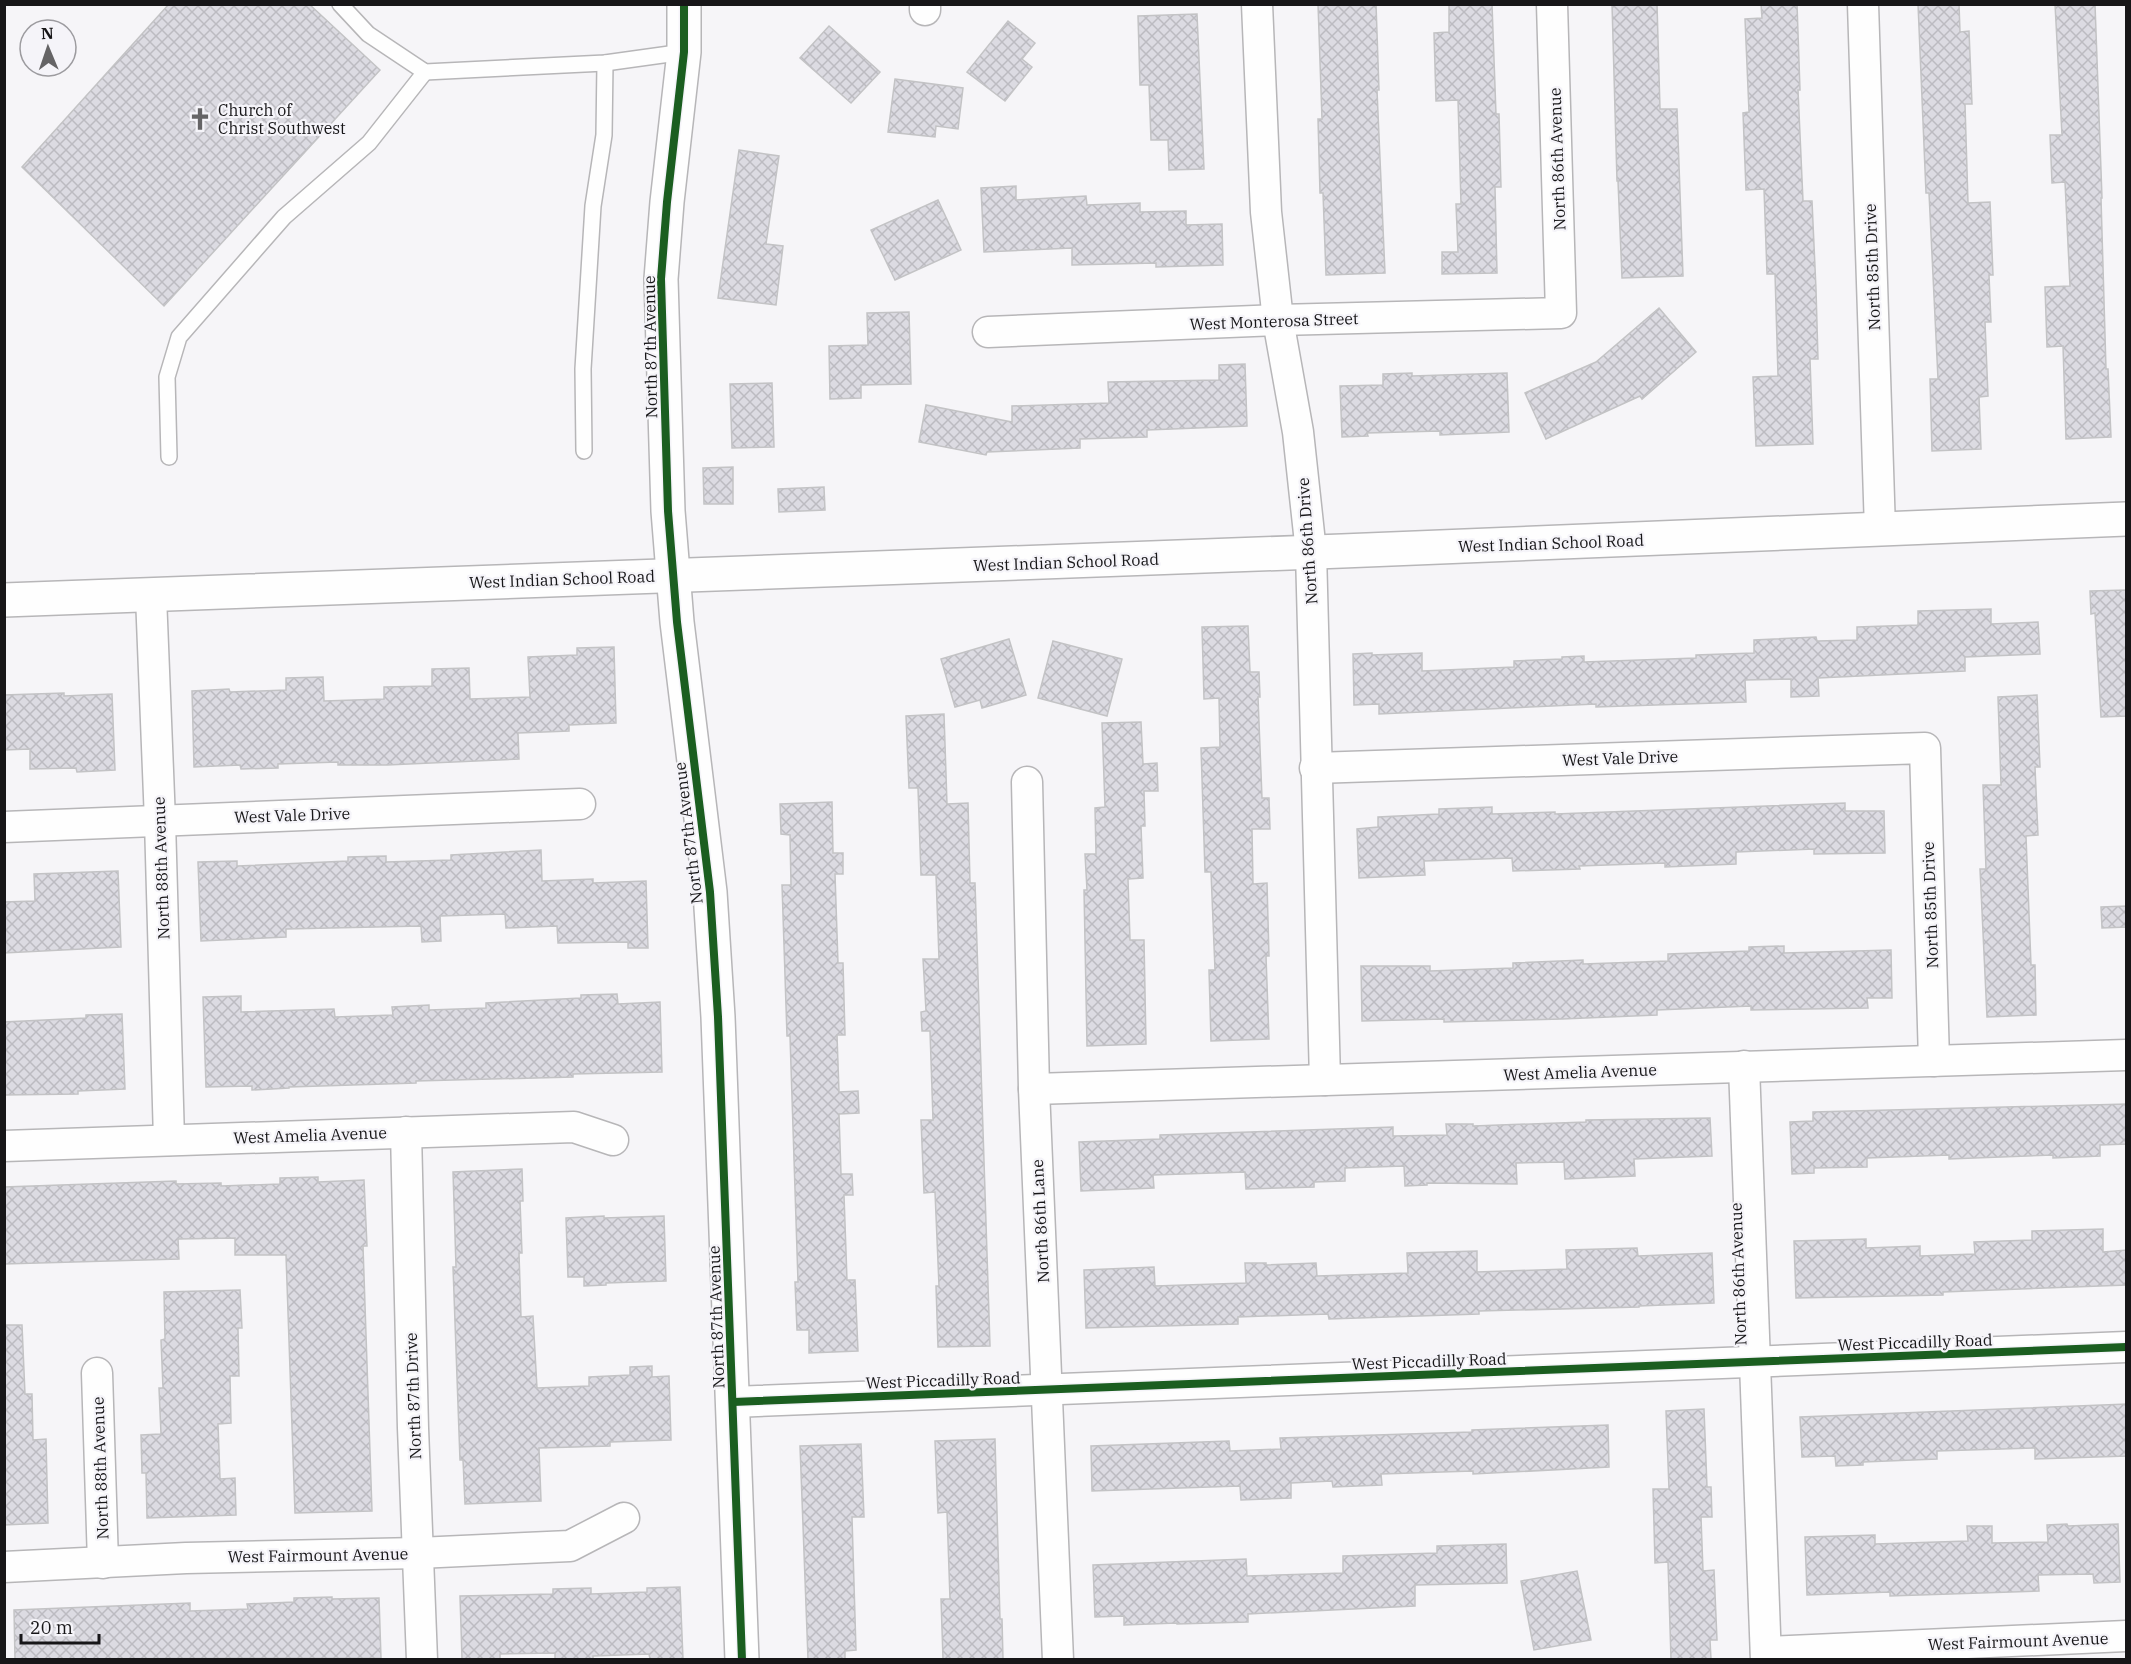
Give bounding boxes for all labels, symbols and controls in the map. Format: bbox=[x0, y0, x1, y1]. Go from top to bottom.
north arrow bbox=[18, 18, 78, 78]
text: N bbox=[41, 23, 54, 43]
street label: North 86th Avenue bbox=[1545, 87, 1569, 231]
place label: Church of Christ Southwest bbox=[218, 100, 346, 138]
church icon: Church of Christ Southwest bbox=[187, 106, 213, 132]
street label: North 85th Drive bbox=[1860, 203, 1884, 331]
street label: North 87th Avenue bbox=[639, 275, 661, 419]
street label: West Monterosa Street bbox=[1189, 308, 1359, 334]
street label: North 86th Drive bbox=[1293, 477, 1321, 605]
street label: West Indian School Road bbox=[1458, 530, 1645, 556]
street label: West Indian School Road bbox=[973, 549, 1160, 575]
street label: West Indian School Road bbox=[469, 566, 656, 592]
street label: West Vale Drive bbox=[1562, 746, 1678, 770]
street label: North 87th Avenue bbox=[669, 761, 707, 905]
street label: North 88th Avenue bbox=[149, 796, 173, 940]
street label: West Vale Drive bbox=[234, 803, 350, 827]
street label: North 85th Drive bbox=[1918, 841, 1942, 969]
street label: West Amelia Avenue bbox=[1503, 1059, 1657, 1085]
street label: West Amelia Avenue bbox=[233, 1122, 387, 1148]
street label: North 86th Lane bbox=[1027, 1159, 1053, 1283]
street label: North 86th Avenue bbox=[1726, 1202, 1750, 1346]
street label: North 87th Avenue bbox=[704, 1245, 728, 1389]
street label: West Piccadilly Road bbox=[1837, 1329, 1993, 1355]
street label: North 87th Drive bbox=[401, 1332, 425, 1460]
street label: West Piccadilly Road bbox=[1351, 1348, 1507, 1374]
street label: West Piccadilly Road bbox=[865, 1367, 1021, 1393]
street label: North 88th Avenue bbox=[88, 1396, 112, 1540]
street label: West Fairmount Avenue bbox=[228, 1543, 408, 1567]
scale bar bbox=[21, 1607, 99, 1645]
text: 20 m bbox=[30, 1616, 73, 1639]
street label: West Fairmount Avenue bbox=[1927, 1628, 2109, 1654]

